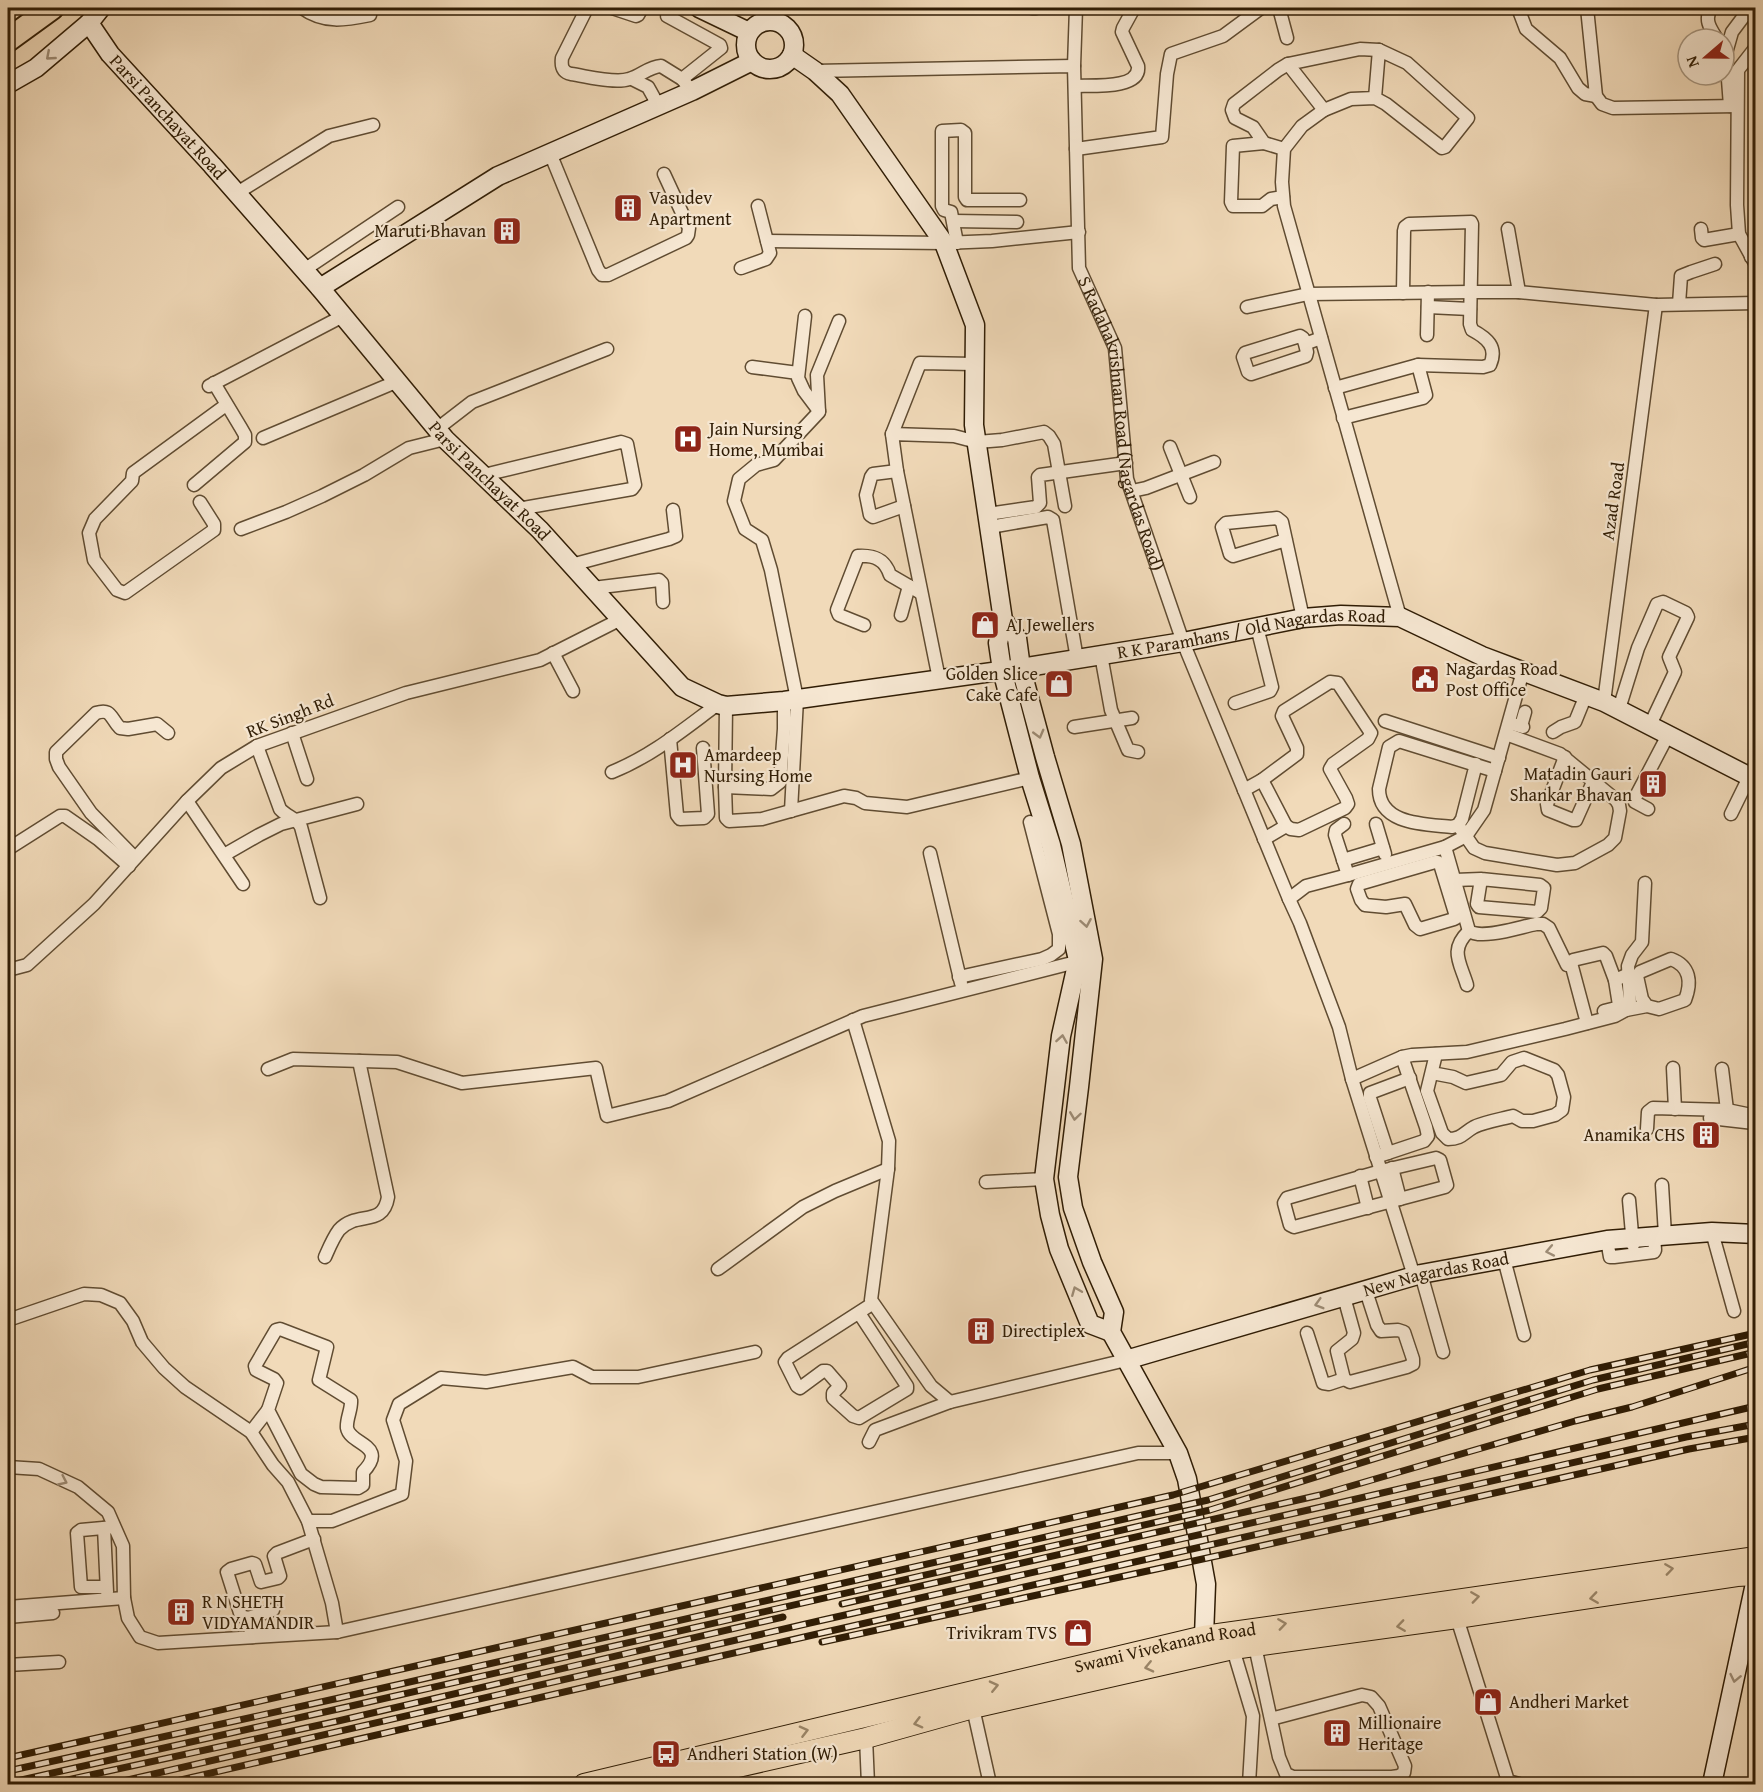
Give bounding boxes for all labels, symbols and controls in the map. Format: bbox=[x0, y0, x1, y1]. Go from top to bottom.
north arrow bbox=[1676, 27, 1736, 87]
street label: Parsi Panchayat Road bbox=[104, 48, 233, 186]
one-way arrow bbox=[46, 49, 57, 60]
text: N bbox=[1679, 53, 1705, 71]
place label: Vasudev Apartment bbox=[649, 184, 732, 232]
building icon: Vasudev Apartment bbox=[612, 192, 644, 224]
building icon: Maruti Bhavan bbox=[491, 215, 523, 247]
place label: Maruti Bhavan bbox=[374, 217, 486, 244]
street label: S Radahakrishnan Road (Nagardas Road) bbox=[1071, 272, 1172, 574]
street label: Parsi Panchayat Road bbox=[422, 415, 558, 547]
place label: Jain Nursing Home, Mumbai bbox=[707, 415, 824, 463]
hospital icon: Jain Nursing Home, Mumbai bbox=[672, 423, 704, 455]
street label: Azad Road bbox=[1594, 460, 1631, 542]
street label: R K Paramhans / Old Nagardas Road bbox=[1115, 601, 1386, 665]
shop icon: AJ Jewellers bbox=[969, 609, 1001, 641]
place label: AJ Jewellers bbox=[1006, 611, 1095, 638]
place label: Nagardas Road Post Office bbox=[1446, 655, 1558, 703]
place label: Golden Slice Cake Cafe bbox=[946, 660, 1038, 708]
public building icon: Nagardas Road Post Office bbox=[1409, 663, 1441, 695]
shop icon: Golden Slice Cake Cafe bbox=[1043, 668, 1075, 700]
street label: RK Singh Rd bbox=[242, 686, 338, 745]
one-way arrow bbox=[1031, 729, 1044, 739]
place label: Amardeep Nursing Home bbox=[704, 741, 812, 789]
hospital icon: Amardeep Nursing Home bbox=[667, 749, 699, 781]
place label: Matadin Gauri Shankar Bhavan bbox=[1510, 760, 1632, 808]
building icon: Matadin Gauri Shankar Bhavan bbox=[1637, 768, 1669, 800]
one-way arrow bbox=[1079, 917, 1092, 927]
one-way arrow bbox=[1055, 1034, 1067, 1043]
one-way arrow bbox=[1070, 1111, 1082, 1121]
building icon: Anamika CHS bbox=[1690, 1119, 1722, 1151]
place label: Anamika CHS bbox=[1584, 1121, 1685, 1148]
street label: New Nagardas Road bbox=[1360, 1244, 1511, 1303]
one-way arrow bbox=[1545, 1244, 1555, 1257]
one-way arrow bbox=[1071, 1286, 1083, 1297]
one-way arrow bbox=[1314, 1297, 1325, 1309]
building icon: Directiplex bbox=[965, 1315, 997, 1347]
place label: Directiplex bbox=[1002, 1317, 1086, 1344]
one-way arrow bbox=[57, 1473, 68, 1485]
one-way arrow bbox=[1664, 1564, 1673, 1576]
place label: R N SHETH VIDYAMANDIR bbox=[202, 1588, 315, 1636]
one-way arrow bbox=[1471, 1591, 1480, 1603]
one-way arrow bbox=[1589, 1591, 1598, 1603]
building icon: R N SHETH VIDYAMANDIR bbox=[165, 1596, 197, 1628]
street label: Swami Vivekanand Road bbox=[1071, 1615, 1258, 1680]
shop icon: Trivikram TVS bbox=[1062, 1617, 1094, 1649]
place label: Trivikram TVS bbox=[946, 1619, 1057, 1646]
one-way arrow bbox=[1278, 1619, 1287, 1631]
one-way arrow bbox=[1396, 1619, 1405, 1631]
one-way arrow bbox=[1144, 1660, 1154, 1673]
one-way arrow bbox=[1729, 1673, 1742, 1683]
one-way arrow bbox=[989, 1680, 999, 1693]
shop icon: Andheri Market bbox=[1472, 1686, 1504, 1718]
place label: Andheri Market bbox=[1509, 1688, 1630, 1715]
place label: Millionaire Heritage bbox=[1358, 1709, 1441, 1757]
one-way arrow bbox=[914, 1716, 924, 1728]
building icon: Millionaire Heritage bbox=[1321, 1717, 1353, 1749]
one-way arrow bbox=[799, 1726, 809, 1739]
bus stop icon: Andheri Station (W) bbox=[650, 1738, 682, 1770]
place label: Andheri Station (W) bbox=[687, 1740, 838, 1767]

